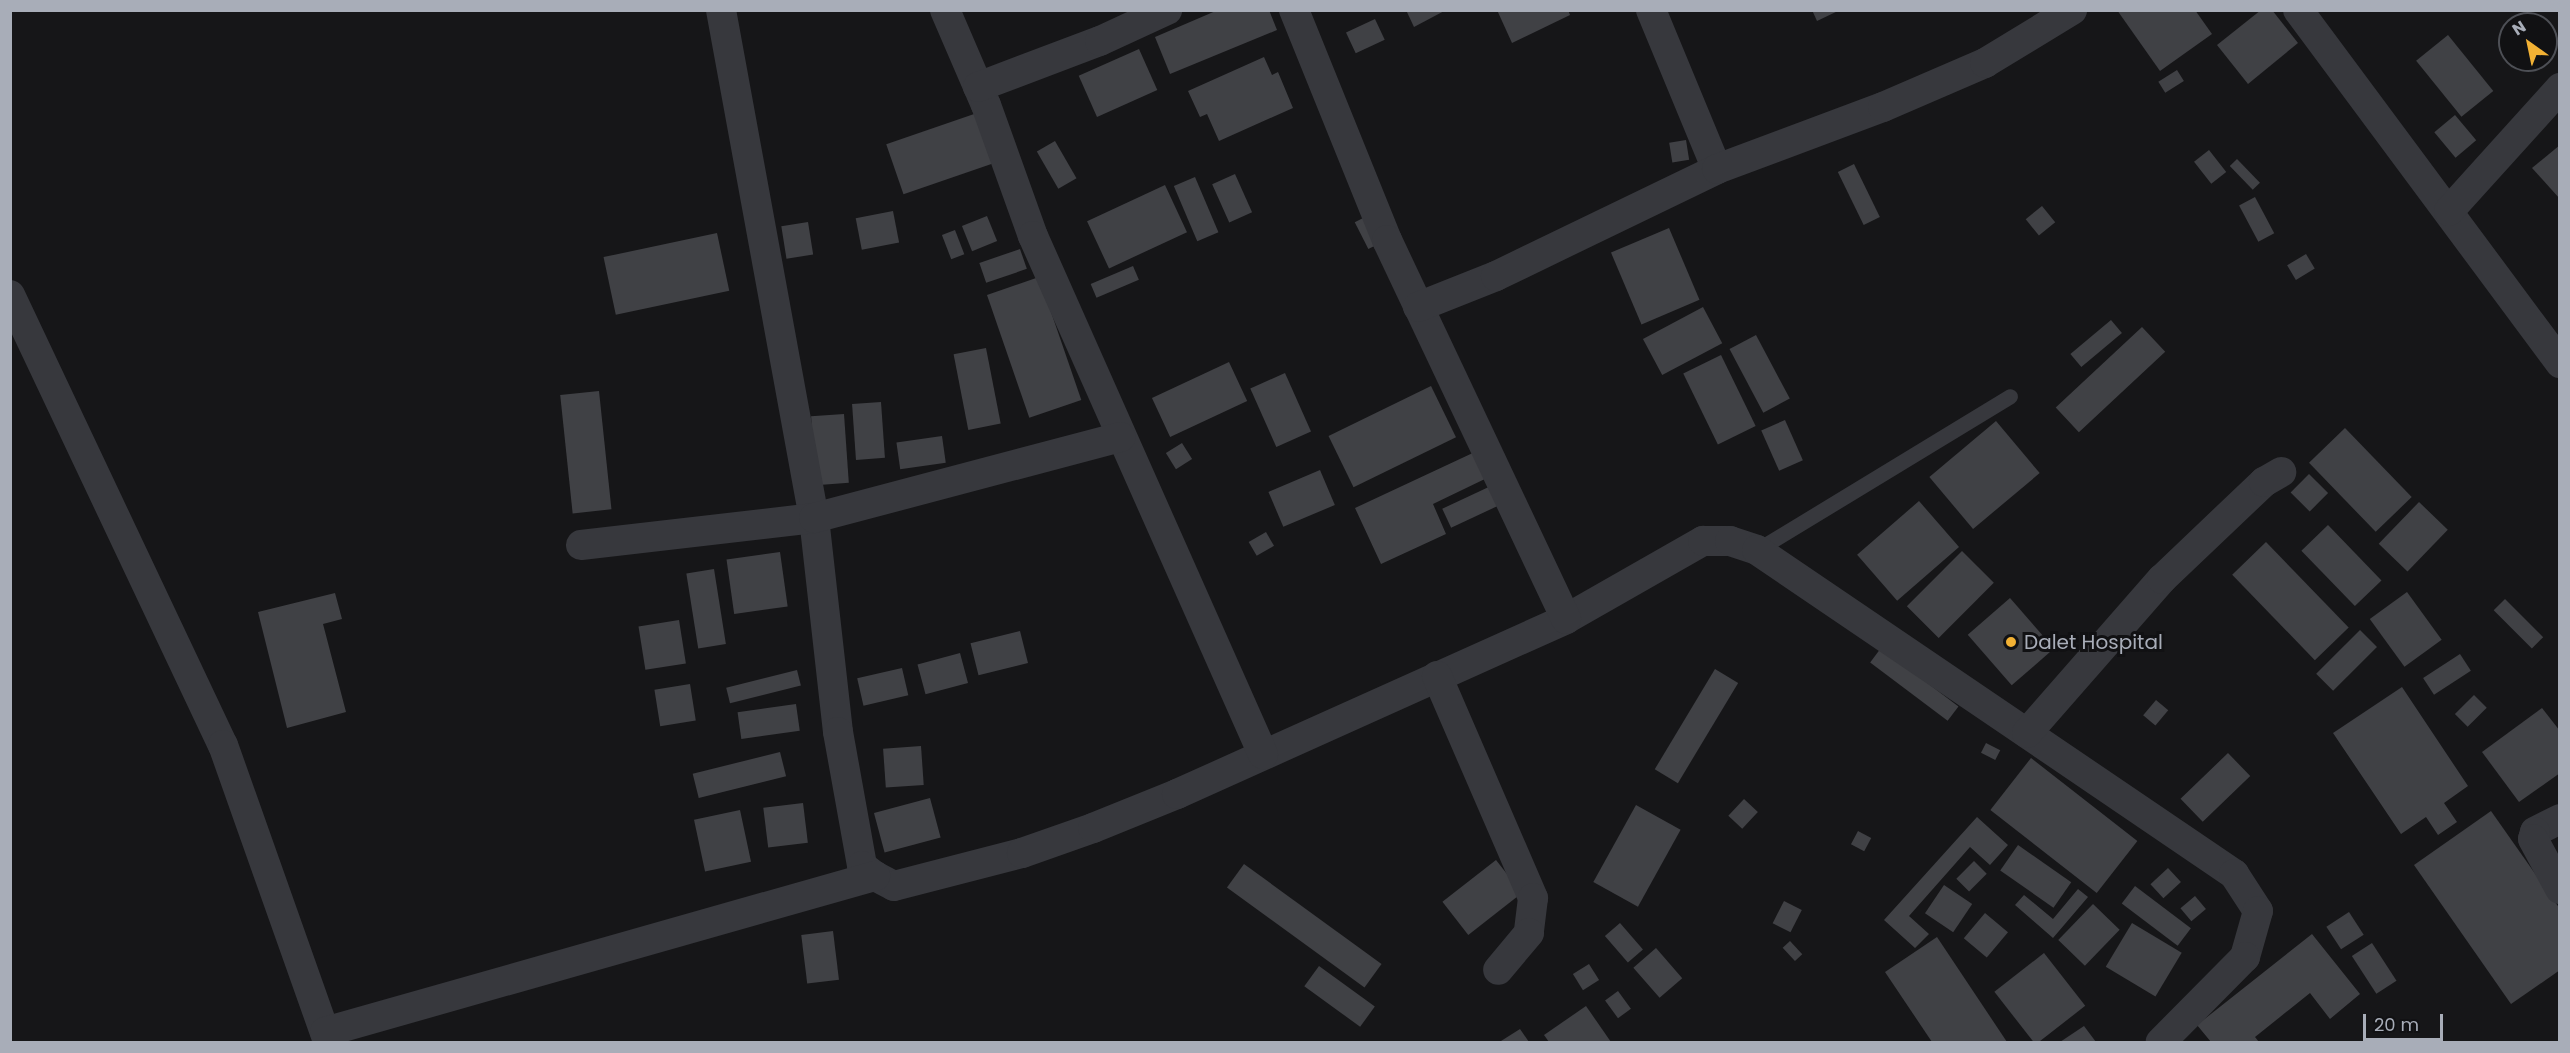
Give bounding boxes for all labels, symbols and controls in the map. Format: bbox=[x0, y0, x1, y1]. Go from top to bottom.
north arrow bbox=[2498, 12, 2558, 72]
text: N bbox=[2508, 15, 2530, 41]
place label: Dalet Hospital bbox=[2024, 630, 2163, 654]
marker: Dalet Hospital bbox=[2002, 633, 2020, 651]
scale bar bbox=[2366, 1002, 2446, 1040]
text: 20 m bbox=[2374, 1012, 2419, 1037]

